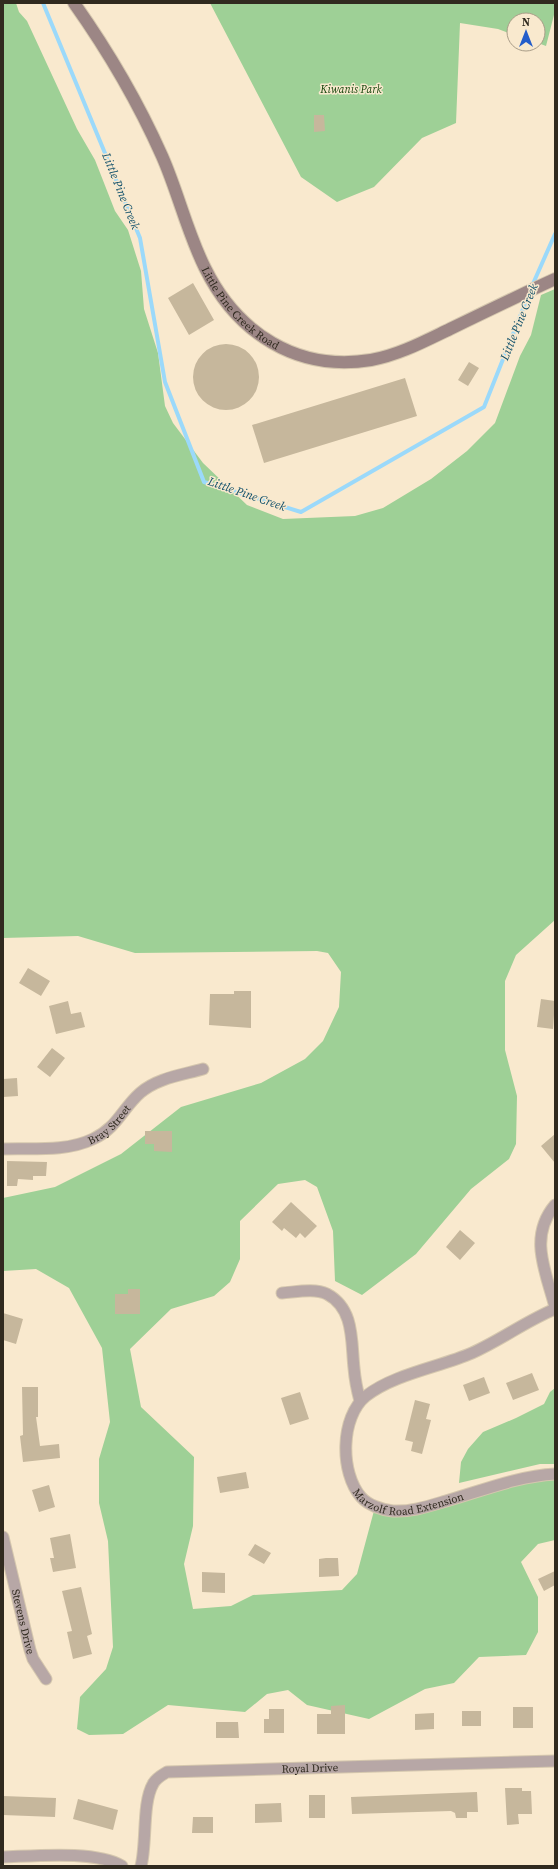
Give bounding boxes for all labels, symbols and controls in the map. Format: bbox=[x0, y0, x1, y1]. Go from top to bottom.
north arrow bbox=[506, 12, 546, 52]
text: N bbox=[522, 15, 530, 30]
park label: Kiwanis Park bbox=[319, 82, 382, 97]
water label: Little Pine Creek bbox=[98, 149, 144, 232]
street label: Little Pine Creek Road bbox=[198, 264, 283, 353]
water label: Little Pine Creek bbox=[496, 281, 542, 364]
water label: Little Pine Creek bbox=[205, 473, 288, 515]
street label: Bray Street bbox=[85, 1101, 134, 1148]
street label: Marzolf Road Extension bbox=[349, 1485, 466, 1519]
street label: Stevens Drive bbox=[8, 1588, 38, 1656]
street label: Royal Drive bbox=[281, 1760, 339, 1776]

